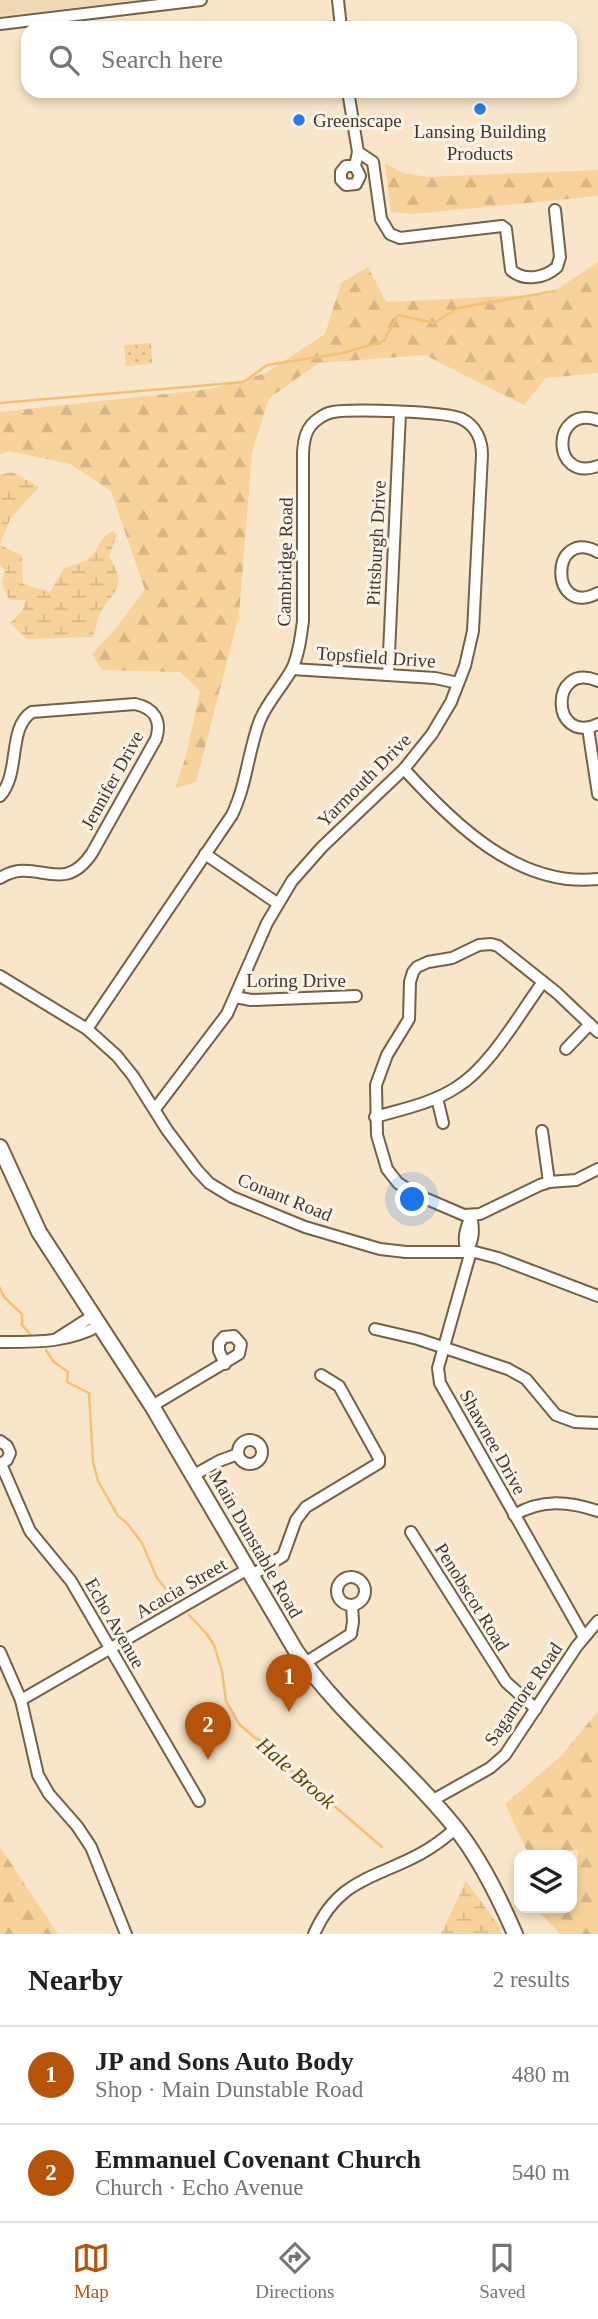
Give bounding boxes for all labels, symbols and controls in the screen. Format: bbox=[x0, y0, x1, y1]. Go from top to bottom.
search box bbox=[21, 21, 577, 98]
icon: search bbox=[45, 41, 83, 79]
text: Search here bbox=[101, 45, 223, 74]
marker: Lansing Building Products bbox=[472, 101, 488, 117]
place label: Greenscape bbox=[313, 110, 402, 131]
marker: Greenscape bbox=[291, 112, 307, 128]
place label: Lansing Building Products bbox=[414, 121, 547, 164]
street label: Pittsburgh Drive bbox=[362, 480, 390, 606]
street label: Cambridge Road bbox=[273, 497, 297, 627]
street label: Topsfield Drive bbox=[316, 642, 436, 672]
street label: Jennifer Drive bbox=[76, 727, 148, 833]
street label: Yarmouth Drive bbox=[313, 729, 415, 831]
street label: Loring Drive bbox=[246, 970, 346, 991]
street label: Conant Road bbox=[235, 1169, 336, 1226]
your location bbox=[395, 1182, 429, 1216]
street label: Shawnee Drive bbox=[456, 1386, 530, 1498]
street label: Main Dunstable Road bbox=[205, 1467, 307, 1622]
street label: Penobscot Road bbox=[431, 1539, 514, 1655]
street label: Acacia Street bbox=[132, 1553, 231, 1623]
street label: Echo Avenue bbox=[81, 1574, 149, 1672]
street label: Sagamore Road bbox=[480, 1638, 567, 1750]
pin: 1 bbox=[266, 1654, 312, 1712]
pin: 2 bbox=[185, 1702, 231, 1760]
water label: Hale Brook bbox=[251, 1732, 341, 1814]
map controls bbox=[514, 1850, 577, 1913]
button: layers bbox=[514, 1850, 577, 1913]
text: Nearby bbox=[28, 1963, 123, 1996]
text: 2 results bbox=[493, 1967, 570, 1992]
text: JP and Sons Auto Body bbox=[95, 2047, 354, 2076]
text: 1 bbox=[45, 2062, 57, 2087]
text: 480 m bbox=[512, 2062, 570, 2087]
text: Shop · Main Dunstable Road bbox=[95, 2077, 363, 2102]
text: Emmanuel Covenant Church bbox=[95, 2145, 421, 2174]
text: 2 bbox=[45, 2160, 57, 2185]
text: 540 m bbox=[512, 2160, 570, 2185]
text: Church · Echo Avenue bbox=[95, 2175, 303, 2200]
tab: Map bbox=[72, 2239, 110, 2303]
tab: Directions bbox=[255, 2239, 334, 2303]
tab: Saved bbox=[479, 2239, 526, 2303]

